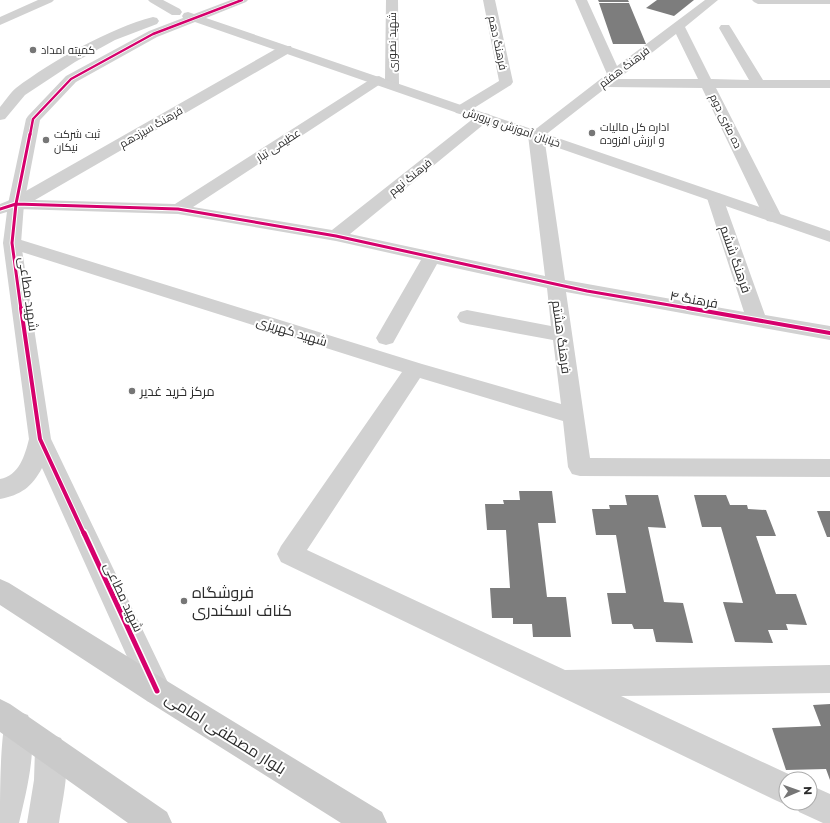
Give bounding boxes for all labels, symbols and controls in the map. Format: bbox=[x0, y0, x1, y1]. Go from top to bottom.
street label: شهید نصوری bbox=[385, 12, 399, 72]
street label: فرهنگ دهم bbox=[484, 15, 511, 72]
place label: کمیته امداد bbox=[41, 43, 95, 57]
street label: فرهنگ هفتم bbox=[596, 43, 653, 91]
marker: کمیته امداد bbox=[28, 45, 38, 55]
street label: ده متری دوم bbox=[706, 91, 745, 151]
street label: فرهنگ سیزدهم bbox=[117, 103, 186, 152]
street label: خیابان آموزش و پرورش bbox=[462, 104, 562, 150]
place label: اداره کل مالیات و ارزش افزوده bbox=[600, 120, 669, 147]
street label: عظیمی تبار bbox=[252, 125, 303, 165]
place label: ثبت شرکت نیکان bbox=[54, 127, 100, 154]
marker: اداره کل مالیات و ارزش افزوده bbox=[587, 128, 597, 138]
marker: ثبت شرکت نیکان bbox=[41, 135, 51, 145]
street label: فرهنگ نهم bbox=[386, 155, 435, 199]
street label: فرهنگ ششم bbox=[715, 223, 755, 296]
street label: شهید مطاعی bbox=[16, 256, 42, 332]
street label: فرهنگ ۴ bbox=[669, 287, 719, 311]
street label: فرهنگ هشتم bbox=[547, 299, 575, 375]
street label: شهید کهریزی bbox=[255, 313, 329, 349]
place label: مرکز خرید غدیر bbox=[139, 383, 215, 399]
marker: مرکز خرید غدیر bbox=[127, 386, 137, 396]
street label: شهید مطاعی bbox=[101, 560, 147, 634]
place label: فروشگاه کناف اسکندری bbox=[192, 583, 292, 621]
marker: فروشگاه کناف اسکندری bbox=[179, 596, 189, 606]
street label: بلوار مصطفی امامی bbox=[161, 688, 290, 779]
north arrow bbox=[778, 771, 818, 811]
text: N bbox=[801, 786, 815, 795]

